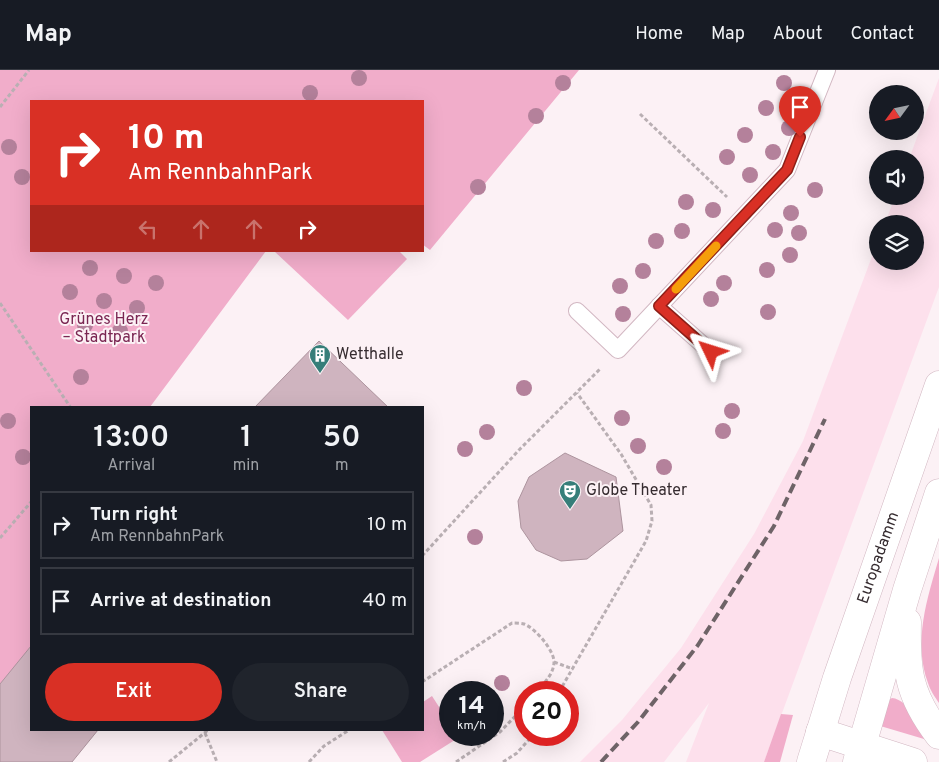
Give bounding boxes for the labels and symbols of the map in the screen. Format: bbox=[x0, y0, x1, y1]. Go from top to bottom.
north arrow bbox=[869, 85, 924, 140]
pin bbox=[779, 86, 821, 137]
park label: Grünes Herz – Stadtpark bbox=[59, 310, 149, 348]
position arrow bbox=[684, 325, 736, 377]
building icon: Wetthalle bbox=[308, 343, 332, 374]
place label: Wetthalle bbox=[336, 345, 404, 365]
theatre icon: Globe Theater bbox=[558, 479, 582, 510]
place label: Globe Theater bbox=[586, 481, 687, 501]
street label: Europadamm bbox=[854, 509, 904, 607]
speed limit sign: 20 bbox=[514, 681, 579, 746]

